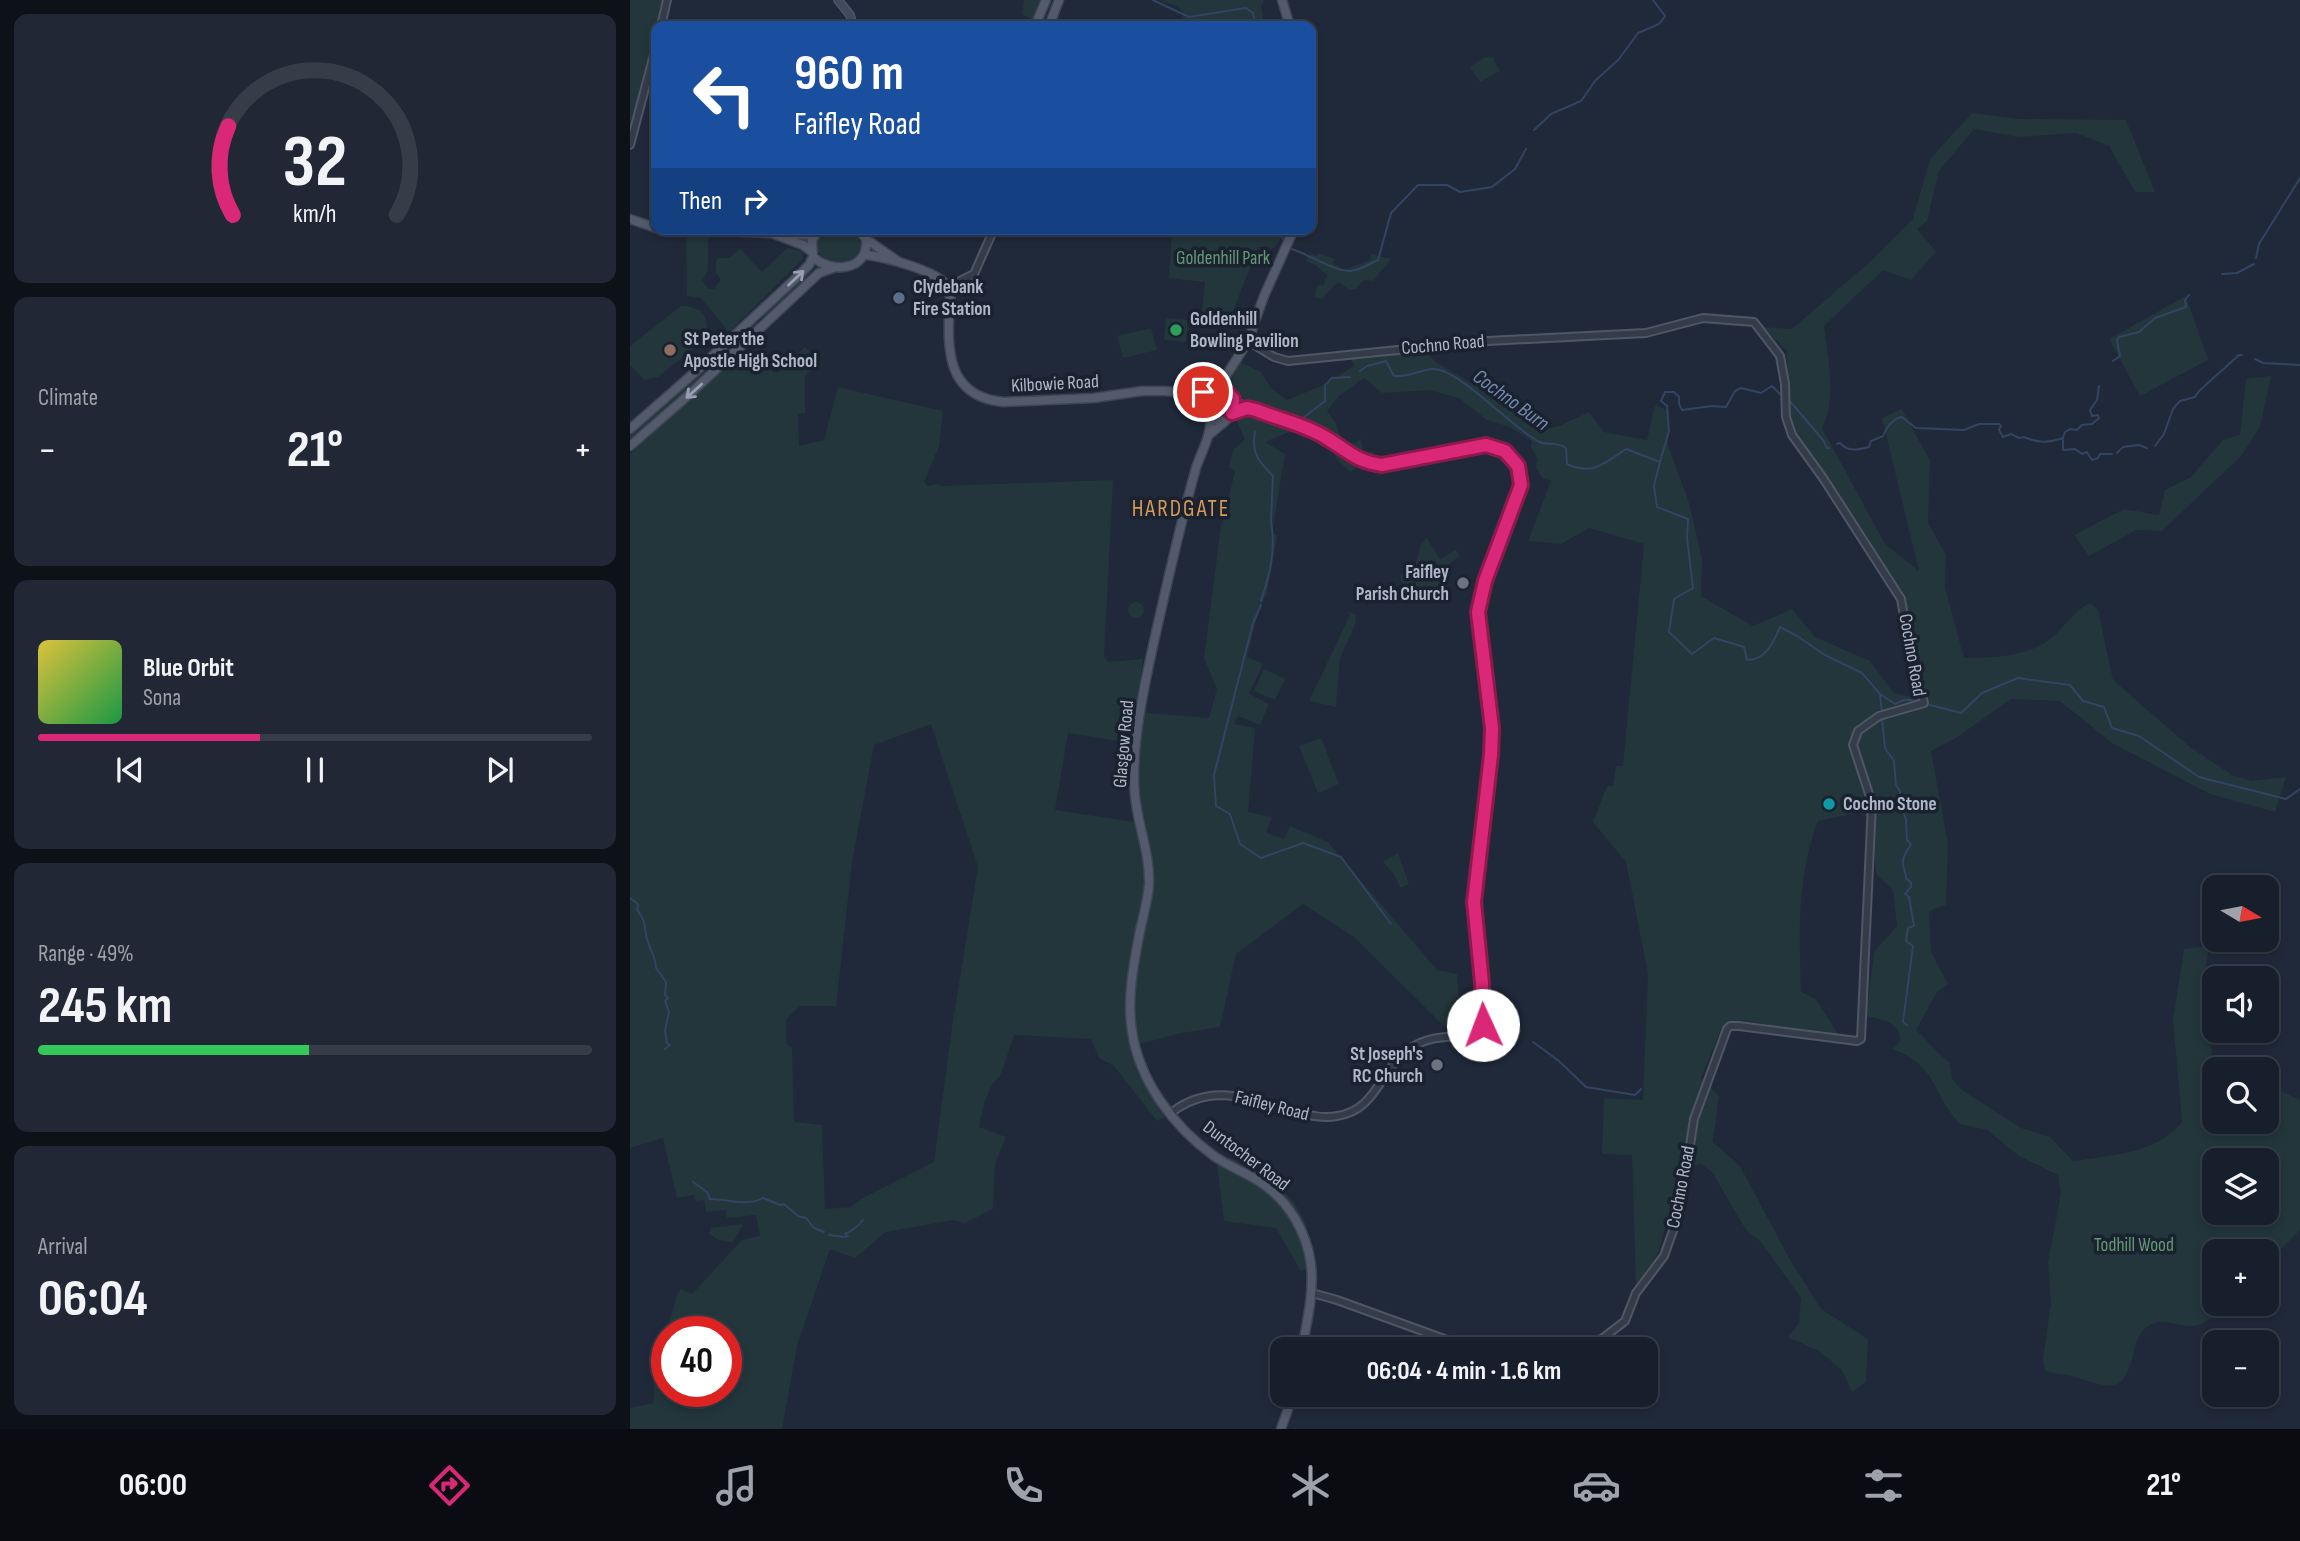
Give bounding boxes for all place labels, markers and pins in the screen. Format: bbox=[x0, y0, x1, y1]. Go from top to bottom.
place label: Clydebank Fire Station bbox=[913, 276, 991, 321]
marker: Clydebank Fire Station bbox=[891, 290, 907, 306]
place label: Goldenhill Bowling Pavilion bbox=[1190, 308, 1299, 353]
marker: Goldenhill Bowling Pavilion bbox=[1168, 322, 1184, 338]
place label: St Peter the Apostle High School bbox=[683, 328, 817, 373]
marker: St Peter the Apostle High School bbox=[662, 342, 678, 358]
pin bbox=[1173, 362, 1233, 422]
place label: Faifley Parish Church bbox=[1356, 561, 1449, 606]
marker: Faifley Parish Church bbox=[1455, 575, 1471, 591]
place label: Cochno Stone bbox=[1843, 793, 1937, 816]
marker: Cochno Stone bbox=[1821, 796, 1837, 812]
place label: St Joseph's RC Church bbox=[1350, 1043, 1423, 1088]
marker: St Joseph's RC Church bbox=[1429, 1057, 1445, 1073]

